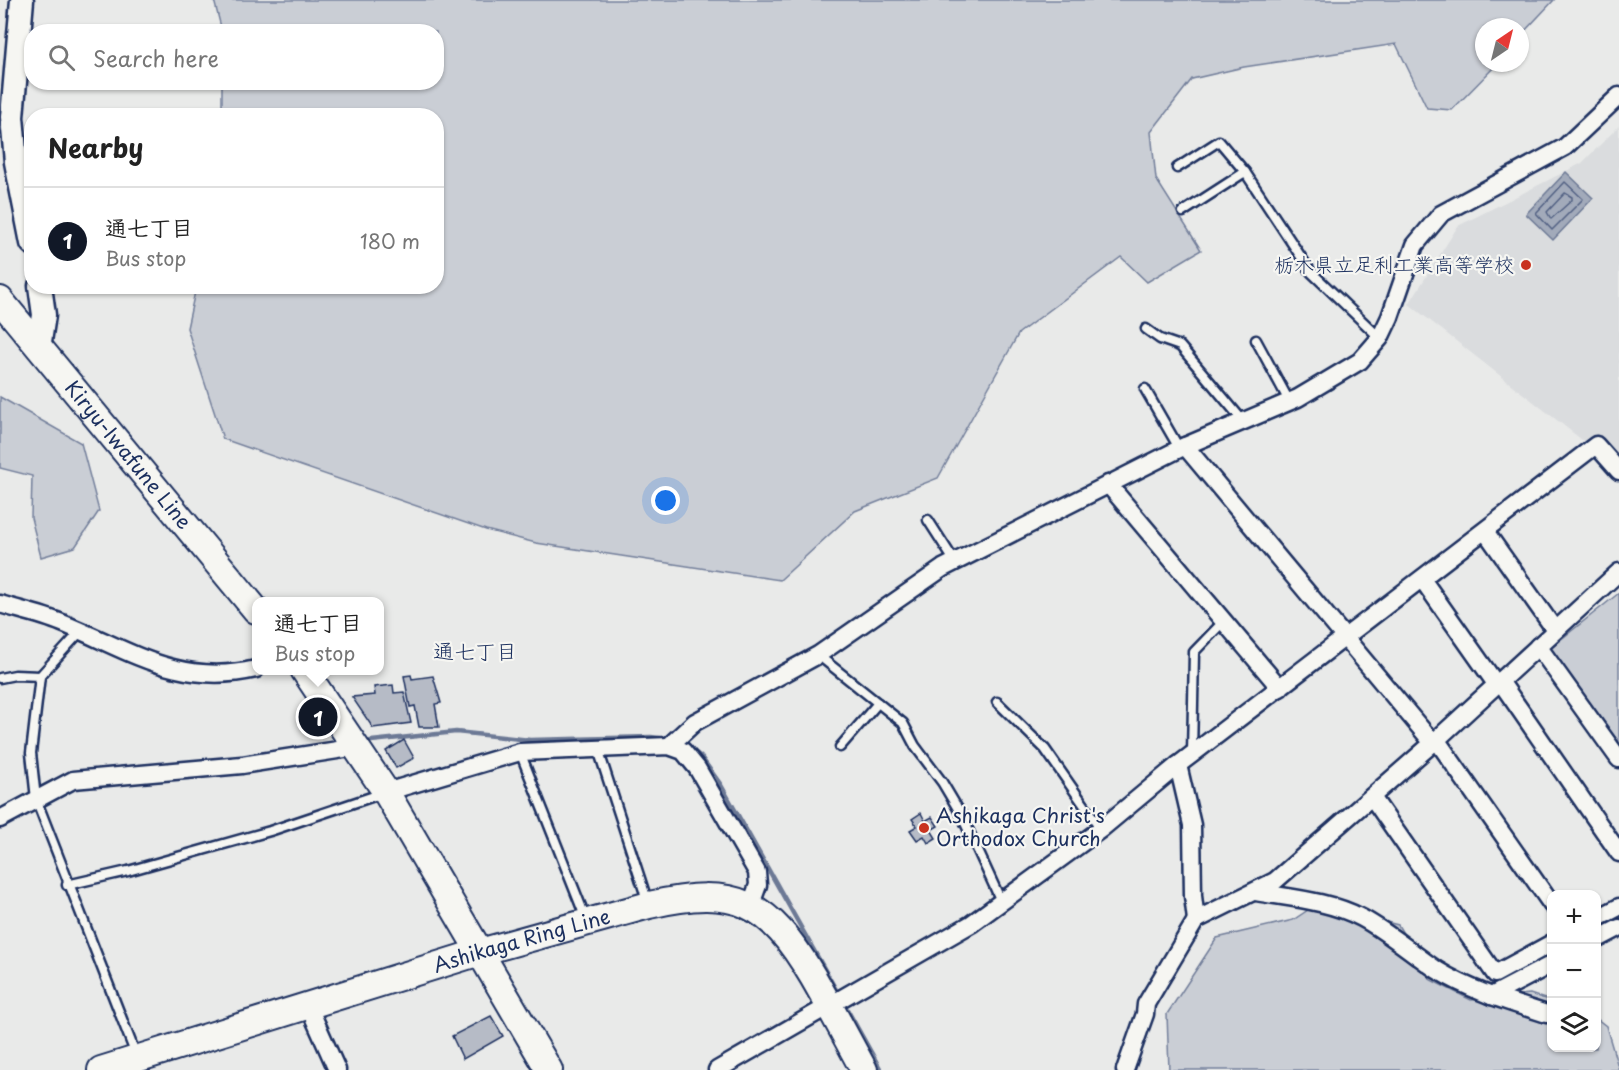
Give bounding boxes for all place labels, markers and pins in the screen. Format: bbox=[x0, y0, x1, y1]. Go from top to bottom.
place label: 栃木県立足利工業高等学校 bbox=[1274, 249, 1514, 279]
marker: 栃木県立足利工業高等学校 bbox=[1519, 258, 1533, 272]
pin: 1 bbox=[298, 694, 338, 740]
place label: Ashikaga Christ's Orthodox Church bbox=[936, 800, 1105, 853]
marker: Ashikaga Christ's Orthodox Church bbox=[917, 821, 931, 835]

